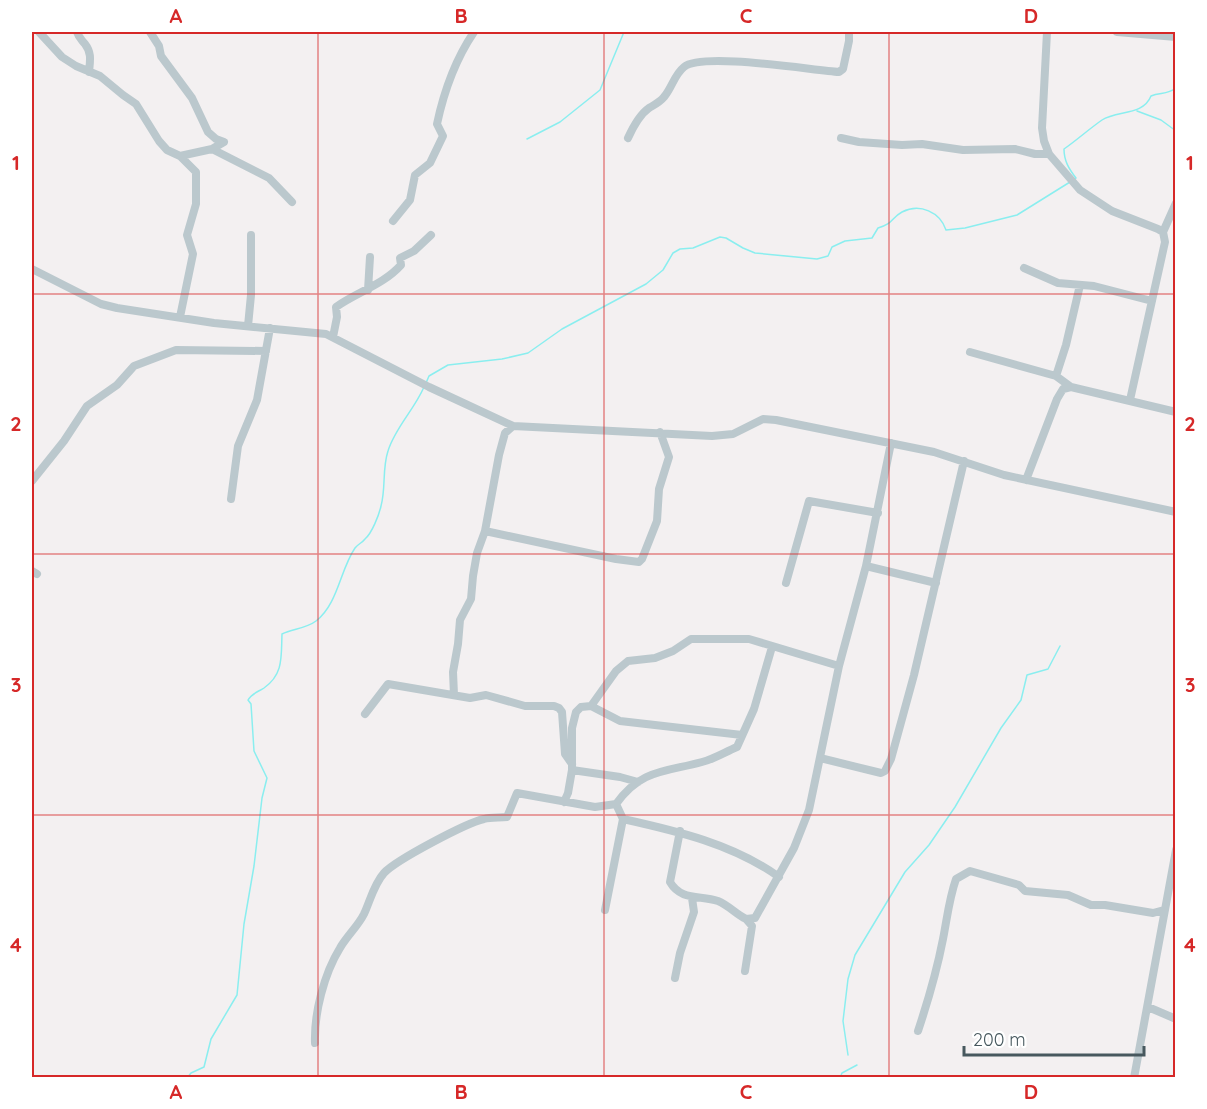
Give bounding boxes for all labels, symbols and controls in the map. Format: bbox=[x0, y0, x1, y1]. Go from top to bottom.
text: A bbox=[170, 3, 183, 28]
text: B bbox=[454, 3, 468, 28]
text: C bbox=[740, 3, 753, 28]
text: D bbox=[1024, 3, 1038, 28]
text: 1 bbox=[12, 150, 20, 175]
text: 1 bbox=[1186, 150, 1194, 175]
text: 2 bbox=[10, 411, 22, 436]
text: 2 bbox=[1184, 411, 1196, 436]
text: 3 bbox=[11, 672, 21, 697]
text: 3 bbox=[1185, 672, 1195, 697]
text: 4 bbox=[10, 932, 22, 957]
text: 4 bbox=[1184, 932, 1196, 957]
scale bar bbox=[964, 1019, 1144, 1057]
text: 200 m bbox=[973, 1028, 1026, 1051]
text: A bbox=[170, 1079, 183, 1104]
text: B bbox=[454, 1079, 468, 1104]
text: C bbox=[740, 1079, 753, 1104]
text: D bbox=[1024, 1079, 1038, 1104]

